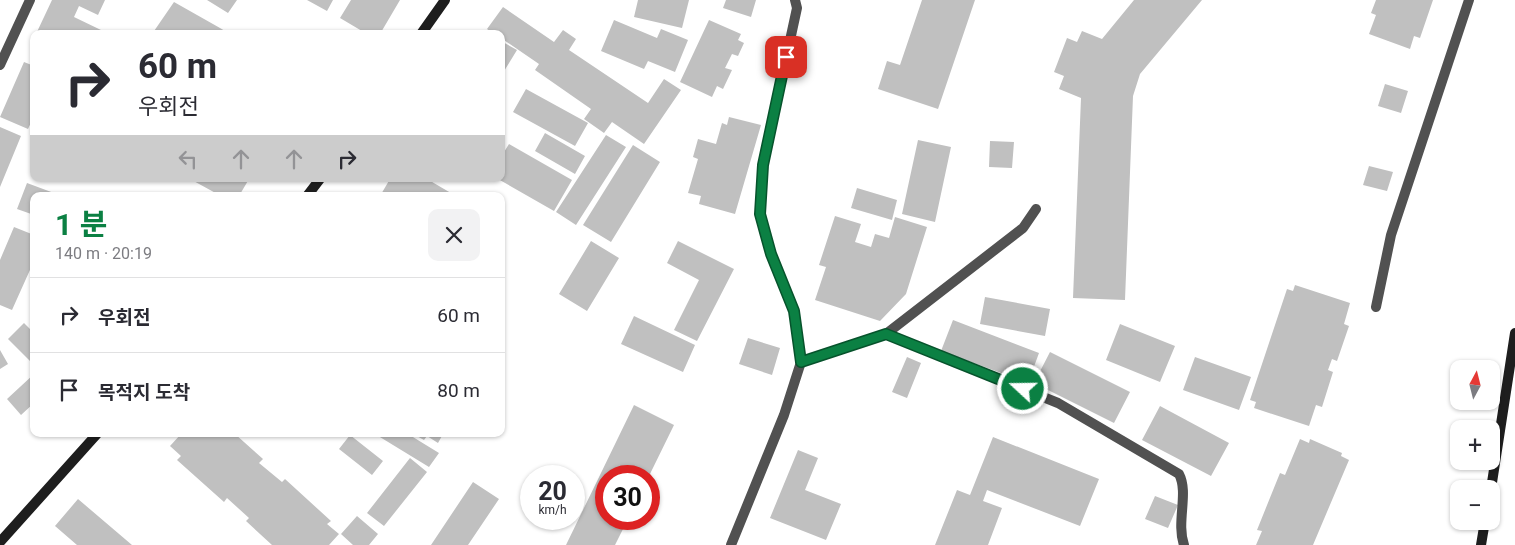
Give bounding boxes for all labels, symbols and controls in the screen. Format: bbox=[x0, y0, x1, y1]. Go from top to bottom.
pin bbox=[765, 36, 807, 78]
icon: arrive bbox=[772, 43, 800, 71]
text: 60 m bbox=[138, 46, 217, 87]
icon: right bbox=[55, 50, 120, 115]
text: 우회전 bbox=[138, 94, 199, 119]
icon: left bbox=[174, 145, 202, 173]
icon: ahead bbox=[227, 145, 255, 173]
icon: ahead bbox=[280, 145, 308, 173]
icon: right bbox=[333, 145, 361, 173]
text: 1 분 bbox=[55, 207, 107, 242]
button: close bbox=[428, 209, 480, 261]
text: 140 m · 20:19 bbox=[55, 244, 152, 263]
icon: right bbox=[55, 301, 83, 329]
text: 60 m bbox=[437, 304, 480, 327]
text: 우회전 bbox=[98, 306, 150, 329]
north arrow bbox=[1450, 360, 1500, 410]
map controls bbox=[1450, 360, 1500, 530]
position arrow bbox=[996, 362, 1048, 414]
icon: arrive bbox=[55, 376, 83, 404]
text: 80 m bbox=[437, 379, 480, 402]
text: 목적지 도착 bbox=[98, 381, 190, 404]
button: + bbox=[1450, 420, 1500, 470]
speed limit sign: 30 bbox=[595, 465, 660, 530]
text: 20 bbox=[538, 477, 567, 506]
button: − bbox=[1450, 480, 1500, 530]
text: km/h bbox=[538, 503, 567, 517]

